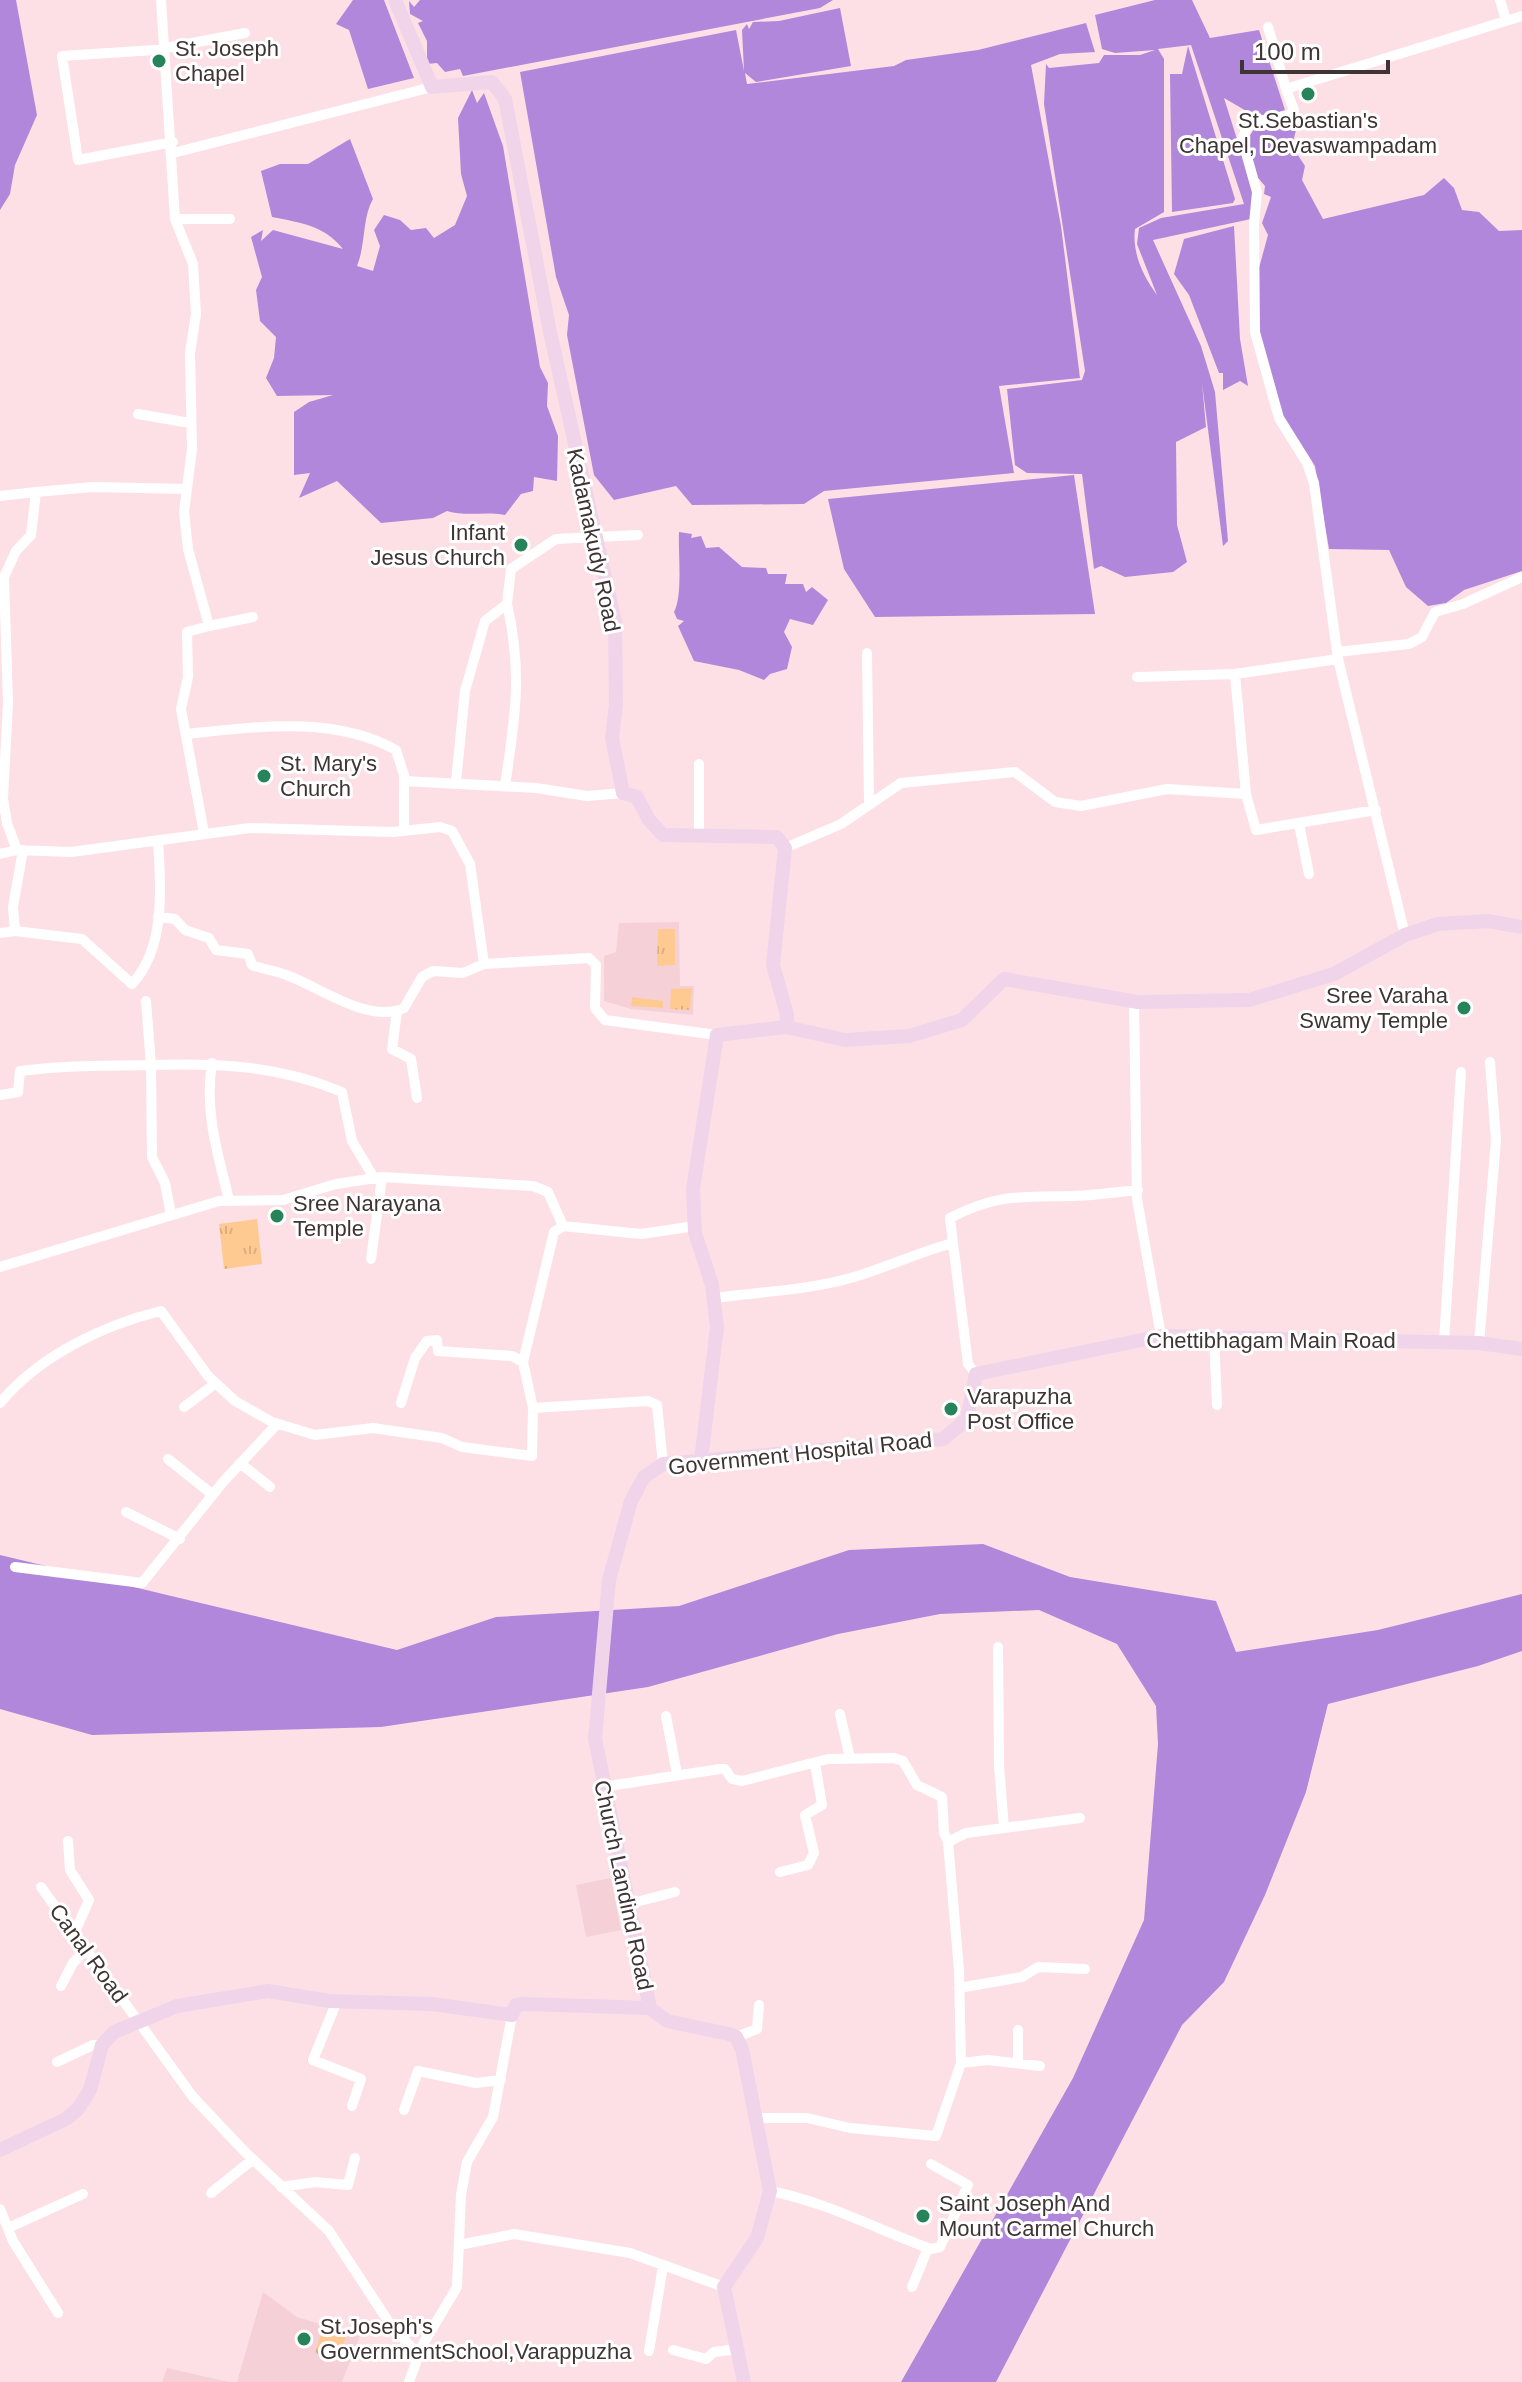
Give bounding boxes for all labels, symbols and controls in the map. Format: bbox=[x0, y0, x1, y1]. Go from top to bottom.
scale bar bbox=[1242, 24, 1388, 74]
place label: St. Joseph Chapel bbox=[175, 36, 279, 86]
text: 100 m bbox=[1254, 38, 1321, 65]
marker: St. Joseph Chapel bbox=[150, 52, 168, 70]
marker: St.Sebastian's Chapel, Devaswampadam bbox=[1299, 85, 1317, 103]
place label: St.Sebastian's Chapel, Devaswampadam bbox=[1179, 108, 1437, 158]
street label: Kadamakudy Road bbox=[562, 446, 625, 634]
place label: Infant Jesus Church bbox=[370, 520, 505, 570]
marker: Infant Jesus Church bbox=[512, 536, 530, 554]
place label: St. Mary's Church bbox=[280, 751, 377, 801]
marker: St. Mary's Church bbox=[255, 767, 273, 785]
place label: Sree Varaha Swamy Temple bbox=[1299, 983, 1449, 1033]
marker: Sree Varaha Swamy Temple bbox=[1455, 999, 1473, 1017]
place label: Sree Narayana Temple bbox=[293, 1191, 442, 1241]
marker: Sree Narayana Temple bbox=[268, 1207, 286, 1225]
street label: Chettibhagam Main Road bbox=[1146, 1328, 1396, 1353]
place label: Varapuzha Post Office bbox=[967, 1384, 1074, 1434]
marker: Varapuzha Post Office bbox=[942, 1400, 960, 1418]
street label: Government Hospital Road bbox=[667, 1427, 933, 1480]
street label: Church Landind Road bbox=[589, 1778, 658, 1992]
street label: Canal Road bbox=[44, 1899, 133, 2008]
place label: Saint Joseph And Mount Carmel Church bbox=[939, 2191, 1154, 2241]
marker: Saint Joseph And Mount Carmel Church bbox=[914, 2207, 932, 2225]
place label: St.Joseph's GovernmentSchool,Varappuzha bbox=[320, 2314, 632, 2364]
marker: St.Joseph's GovernmentSchool,Varappuzha bbox=[295, 2330, 313, 2348]

